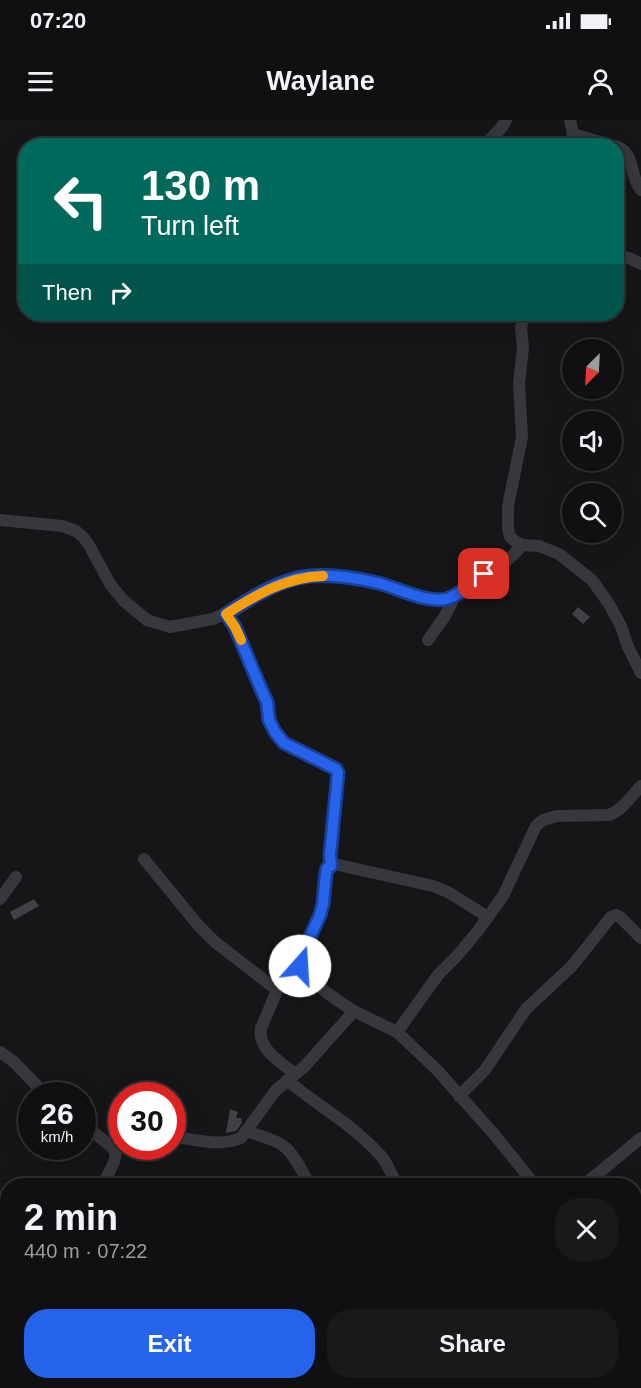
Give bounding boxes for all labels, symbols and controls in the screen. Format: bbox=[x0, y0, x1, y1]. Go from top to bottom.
text: 07:20 bbox=[30, 8, 86, 33]
icon: menu bbox=[24, 65, 57, 98]
icon: person bbox=[584, 65, 617, 98]
text: Waylane bbox=[266, 66, 375, 96]
icon: left bbox=[42, 162, 120, 240]
text: 130 m bbox=[141, 162, 260, 209]
text: Turn left bbox=[141, 211, 239, 241]
icon: right bbox=[104, 276, 137, 309]
text: Then bbox=[42, 280, 92, 305]
north arrow bbox=[562, 339, 622, 399]
map controls bbox=[562, 339, 622, 543]
button: sound bbox=[562, 411, 622, 471]
button: search bbox=[562, 483, 622, 543]
pin bbox=[458, 548, 509, 599]
icon: arrive bbox=[467, 557, 500, 590]
position arrow bbox=[268, 934, 332, 998]
speed limit sign: 30 bbox=[108, 1082, 186, 1160]
text: 26 bbox=[40, 1097, 74, 1130]
text: km/h bbox=[41, 1128, 73, 1145]
text: 2 min bbox=[24, 1197, 118, 1238]
button: close bbox=[555, 1198, 618, 1261]
text: 440 m · 07:22 bbox=[24, 1240, 147, 1262]
button: Exit bbox=[24, 1309, 315, 1378]
button: Share bbox=[327, 1309, 618, 1378]

